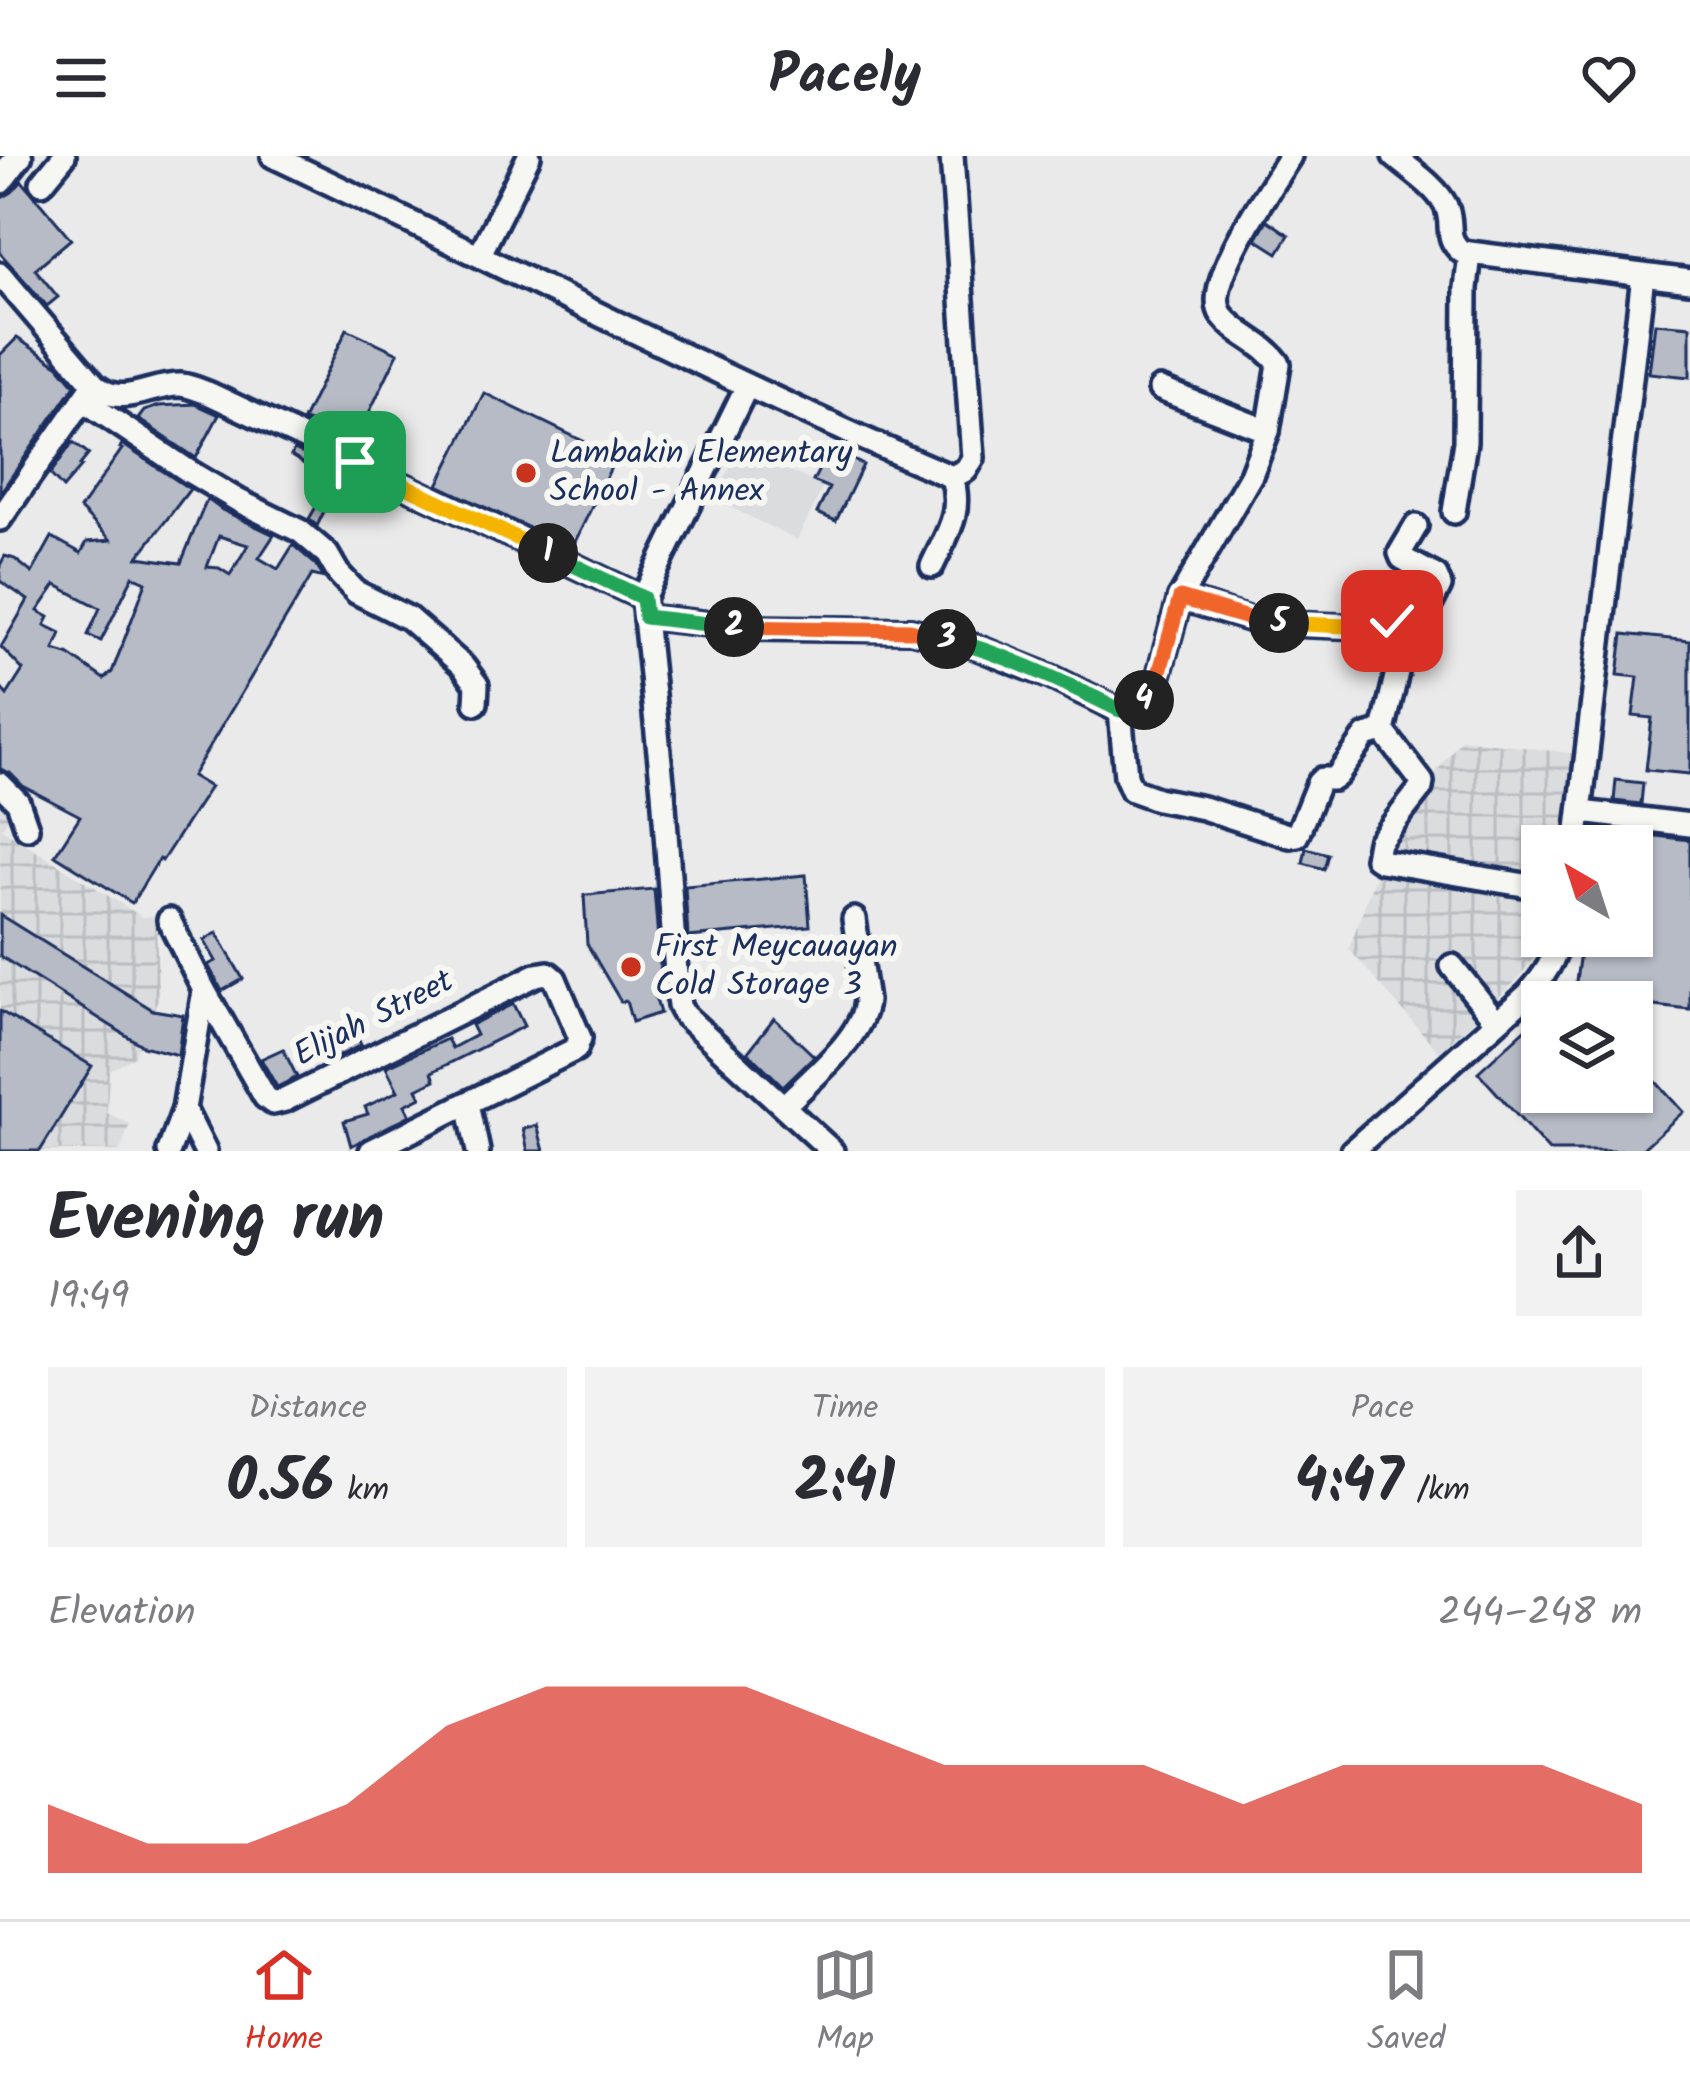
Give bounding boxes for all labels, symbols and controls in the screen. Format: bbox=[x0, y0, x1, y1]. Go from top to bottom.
text: Pacely bbox=[769, 35, 921, 121]
icon: menu bbox=[48, 45, 114, 111]
icon: heart bbox=[1576, 45, 1642, 111]
pin bbox=[304, 411, 406, 513]
place label: Lambakin Elementary School - Annex bbox=[550, 428, 853, 519]
icon: arrive bbox=[322, 429, 388, 495]
marker: Lambakin Elementary School - Annex bbox=[513, 460, 539, 486]
pin: 1 bbox=[518, 523, 578, 583]
text: 1 bbox=[543, 526, 553, 579]
pin bbox=[1341, 570, 1443, 672]
icon: check bbox=[1359, 588, 1425, 654]
pin: 5 bbox=[1249, 593, 1309, 653]
text: 5 bbox=[1271, 596, 1287, 649]
pin: 2 bbox=[704, 597, 764, 657]
text: 2 bbox=[724, 600, 744, 653]
pin: 3 bbox=[917, 609, 977, 669]
text: 3 bbox=[938, 612, 956, 665]
pin: 4 bbox=[1114, 670, 1174, 730]
text: 4 bbox=[1135, 673, 1153, 726]
north arrow bbox=[1521, 825, 1653, 957]
map controls bbox=[1521, 825, 1653, 1113]
place label: First Meycauayan Cold Storage 3 bbox=[655, 922, 898, 1013]
marker: First Meycauayan Cold Storage 3 bbox=[618, 954, 644, 980]
street label: Elijah Street bbox=[285, 955, 465, 1082]
button: layers bbox=[1521, 981, 1653, 1113]
text: Evening run bbox=[48, 1169, 384, 1274]
button: share bbox=[1516, 1190, 1642, 1316]
text: 19:49 bbox=[48, 1267, 129, 1329]
text: Distance bbox=[248, 1383, 367, 1436]
text: Time bbox=[812, 1383, 878, 1436]
text: Pace bbox=[1351, 1383, 1414, 1436]
text: 0.56 bbox=[226, 1436, 334, 1532]
text: 2:41 bbox=[795, 1436, 895, 1532]
text: 4:47 bbox=[1295, 1436, 1403, 1532]
text: km bbox=[334, 1465, 389, 1518]
text: /km bbox=[1403, 1465, 1470, 1518]
text: Elevation bbox=[48, 1583, 196, 1645]
text: 244–248 m bbox=[1438, 1583, 1642, 1645]
tab: Home bbox=[245, 1942, 323, 2067]
tab: Map bbox=[812, 1942, 878, 2067]
tab: Saved bbox=[1367, 1942, 1445, 2067]

